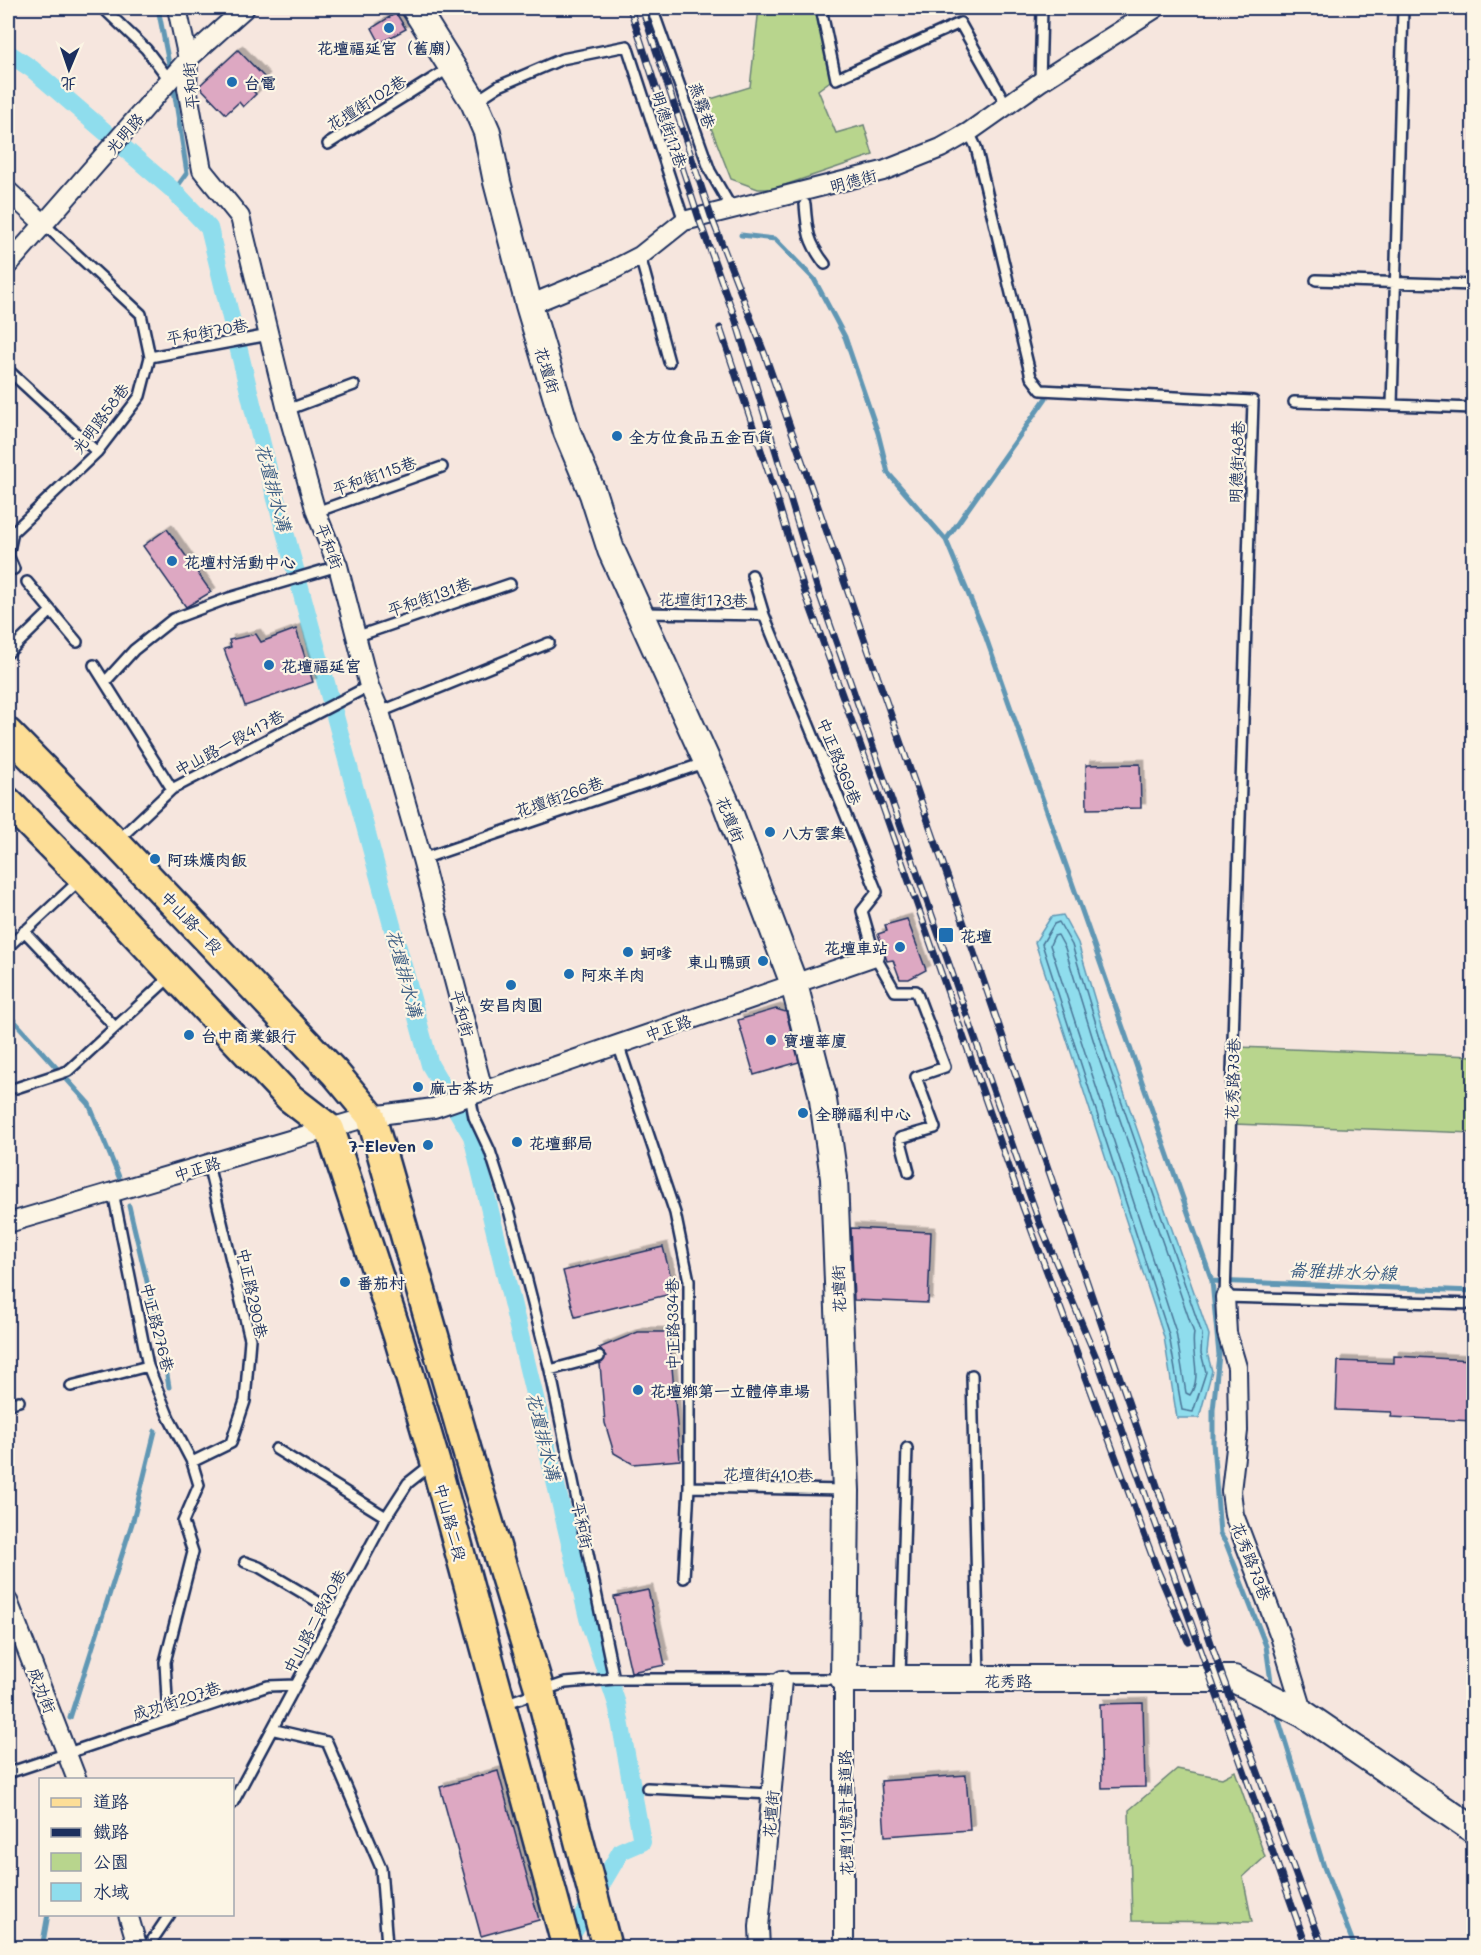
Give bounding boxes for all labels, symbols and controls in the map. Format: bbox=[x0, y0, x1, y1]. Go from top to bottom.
marker: 花壇福延宮（舊廟） bbox=[382, 21, 396, 35]
place label: 花壇福延宮（舊廟） bbox=[317, 37, 461, 58]
north arrow bbox=[39, 39, 99, 99]
street label: 平和街 bbox=[177, 61, 203, 111]
street label: 花壇街102巷 bbox=[322, 69, 410, 135]
place label: 台電 bbox=[244, 72, 276, 93]
text: 北 bbox=[60, 74, 77, 95]
marker: 台電 bbox=[225, 75, 239, 89]
street label: 燕霧巷 bbox=[685, 79, 721, 131]
street label: 明德街17巷 bbox=[648, 88, 692, 170]
street label: 光明路 bbox=[100, 108, 148, 158]
street label: 明德街 bbox=[827, 164, 879, 196]
street label: 平和街70巷 bbox=[164, 313, 250, 349]
street label: 花壇街 bbox=[531, 344, 565, 396]
street label: 光明路58巷 bbox=[67, 379, 133, 457]
street label: 明德街48巷 bbox=[1224, 420, 1248, 504]
place label: 全方位食品五金百貨 bbox=[629, 426, 773, 447]
marker: 全方位食品五金百貨 bbox=[610, 429, 624, 443]
water label: 花壇排水溝 bbox=[251, 440, 298, 536]
street label: 平和街115巷 bbox=[329, 451, 419, 499]
street label: 平和街 bbox=[312, 520, 348, 572]
place label: 花壇村活動中心 bbox=[184, 551, 296, 572]
marker: 花壇村活動中心 bbox=[165, 554, 179, 568]
street label: 平和街131巷 bbox=[384, 572, 474, 620]
street label: 花壇街173巷 bbox=[658, 588, 748, 610]
place label: 花壇福延宮 bbox=[281, 655, 361, 676]
marker: 花壇福延宮 bbox=[262, 658, 276, 672]
street label: 中山路一段417巷 bbox=[170, 704, 288, 780]
street label: 中正路369巷 bbox=[813, 714, 867, 808]
street label: 花壇街266巷 bbox=[512, 771, 606, 821]
street label: 花壇街 bbox=[712, 793, 750, 845]
place label: 八方雲集 bbox=[782, 822, 846, 843]
marker: 八方雲集 bbox=[763, 825, 777, 839]
place label: 阿珠爌肉飯 bbox=[167, 849, 247, 870]
marker: 阿珠爌肉飯 bbox=[148, 852, 162, 866]
street label: 中山路一段 bbox=[157, 886, 227, 958]
place label: 花壇 bbox=[960, 925, 992, 946]
water label: 花壇排水溝 bbox=[382, 926, 429, 1022]
marker: 花壇 bbox=[937, 926, 955, 944]
place label: 花壇車站 bbox=[824, 937, 888, 958]
marker: 花壇車站 bbox=[893, 940, 907, 954]
place label: 蚵嗲 bbox=[640, 942, 672, 963]
marker: 蚵嗲 bbox=[621, 945, 635, 959]
place label: 東山鴨頭 bbox=[687, 951, 751, 972]
marker: 東山鴨頭 bbox=[756, 954, 770, 968]
place label: 阿來羊肉 bbox=[581, 964, 645, 985]
marker: 阿來羊肉 bbox=[562, 967, 576, 981]
marker: 安昌肉圓 bbox=[504, 978, 518, 992]
street label: 平和街 bbox=[447, 987, 479, 1039]
place label: 安昌肉圓 bbox=[479, 994, 543, 1015]
street label: 中正路 bbox=[642, 1009, 694, 1045]
place label: 台中商業銀行 bbox=[201, 1025, 297, 1046]
marker: 台中商業銀行 bbox=[182, 1028, 196, 1042]
place label: 寶壇華廈 bbox=[783, 1030, 847, 1051]
marker: 寶壇華廈 bbox=[764, 1033, 778, 1047]
street label: 花秀路73巷 bbox=[1220, 1038, 1244, 1120]
place label: 麻古茶坊 bbox=[429, 1077, 494, 1098]
marker: 麻古茶坊 bbox=[411, 1080, 425, 1094]
place label: 全聯福利中心 bbox=[815, 1103, 911, 1124]
marker: 全聯福利中心 bbox=[796, 1106, 810, 1120]
place label: 花壇郵局 bbox=[529, 1132, 593, 1153]
place label: 7-Eleven bbox=[349, 1135, 416, 1156]
marker: 花壇郵局 bbox=[510, 1135, 524, 1149]
marker: 7-Eleven bbox=[421, 1138, 435, 1152]
street label: 中正路 bbox=[171, 1151, 223, 1185]
street label: 中正路290巷 bbox=[233, 1246, 273, 1340]
water label: 崙雅排水分線 bbox=[1289, 1257, 1398, 1285]
street label: 花壇街 bbox=[827, 1265, 849, 1313]
place label: 番茄村 bbox=[357, 1272, 405, 1293]
marker: 番茄村 bbox=[338, 1275, 352, 1289]
street label: 中正路334巷 bbox=[661, 1278, 683, 1370]
street label: 中正路276巷 bbox=[137, 1280, 179, 1374]
place label: 花壇鄉第一立體停車場 bbox=[650, 1380, 810, 1401]
marker: 花壇鄉第一立體停車場 bbox=[631, 1383, 645, 1397]
water label: 花壇排水溝 bbox=[521, 1389, 567, 1485]
street label: 花壇街410巷 bbox=[723, 1463, 813, 1485]
street label: 中山路二段 bbox=[431, 1481, 471, 1563]
street label: 平和街 bbox=[568, 1499, 598, 1551]
street label: 花秀路73巷 bbox=[1227, 1519, 1277, 1603]
street label: 中山路二段70巷 bbox=[278, 1565, 350, 1677]
street label: 成功街 bbox=[25, 1664, 61, 1716]
street label: 花秀路 bbox=[984, 1670, 1032, 1691]
street label: 成功街207巷 bbox=[129, 1676, 223, 1724]
street label: 花壇11號計畫道路 bbox=[833, 1750, 857, 1876]
legend bbox=[39, 1778, 234, 1916]
text: 道路 bbox=[93, 1789, 129, 1813]
street label: 花壇街 bbox=[757, 1789, 783, 1839]
text: 鐵路 bbox=[93, 1819, 129, 1843]
text: 公園 bbox=[93, 1849, 129, 1873]
text: 水域 bbox=[93, 1879, 129, 1903]

